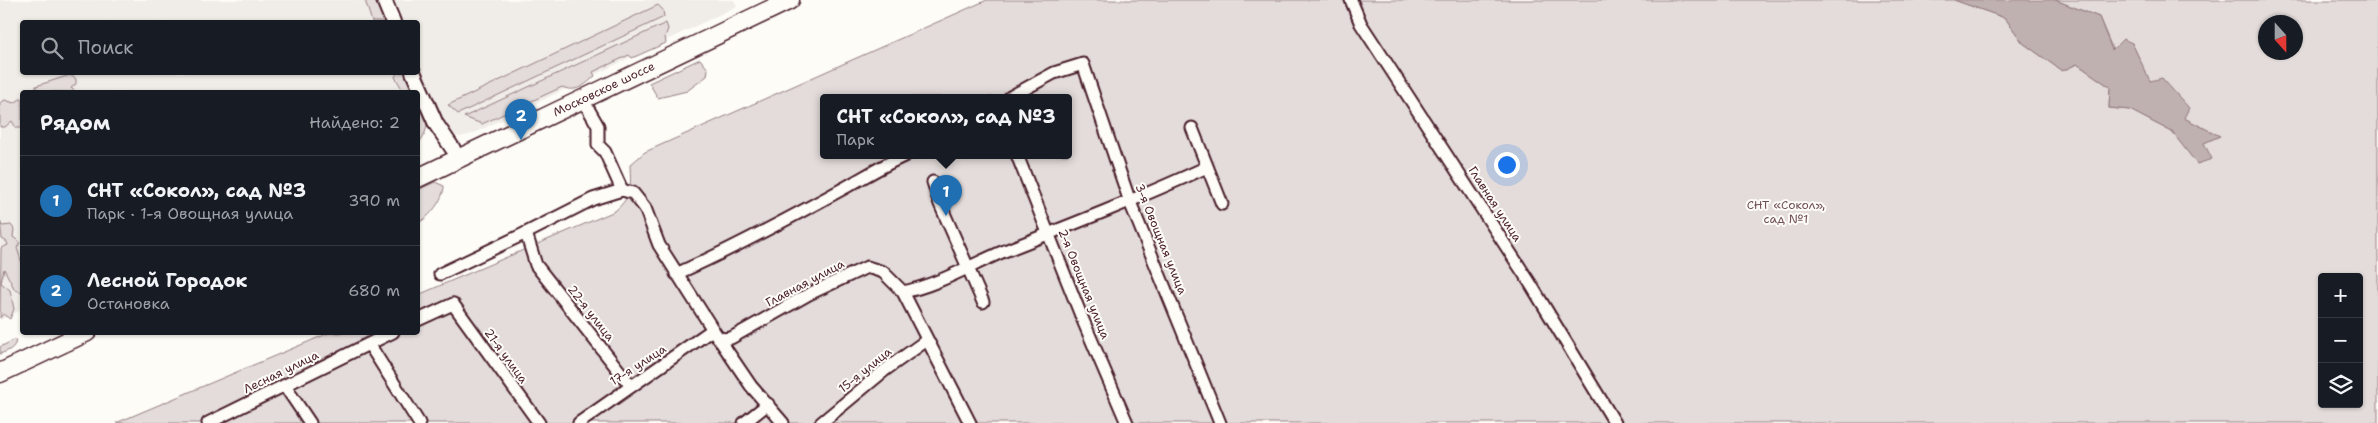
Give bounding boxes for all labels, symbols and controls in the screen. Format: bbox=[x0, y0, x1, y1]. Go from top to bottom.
north arrow bbox=[2258, 15, 2303, 60]
search box bbox=[20, 20, 420, 75]
icon: search bbox=[38, 34, 66, 62]
text: Поиск bbox=[78, 35, 133, 60]
street label: Московское шоссе bbox=[550, 58, 658, 120]
popup bbox=[820, 94, 1072, 159]
pin: 2 bbox=[505, 99, 537, 140]
text: СНТ «Сокол», сад №3 bbox=[836, 104, 1056, 129]
text: Рядом bbox=[40, 109, 110, 137]
text: Найдено: 2 bbox=[309, 112, 400, 133]
text: Парк bbox=[836, 129, 874, 150]
your location bbox=[1494, 152, 1520, 178]
street label: Главная улица bbox=[1465, 163, 1526, 245]
pin: 1 bbox=[930, 175, 962, 216]
text: СНТ «Сокол», сад №3 bbox=[87, 178, 306, 203]
street label: 3-я Овощная улица bbox=[1131, 181, 1191, 297]
text: 1 bbox=[52, 190, 60, 211]
text: 390 m bbox=[348, 190, 400, 211]
park label: СНТ «Сокол», сад №1 bbox=[1747, 197, 1825, 227]
text: Парк · 1-я Овощная улица bbox=[87, 203, 293, 224]
street label: 2-я Овощная улица bbox=[1055, 226, 1114, 342]
street label: Главная улица bbox=[763, 255, 848, 310]
text: Лесной Городок bbox=[87, 268, 247, 293]
map controls bbox=[2318, 273, 2363, 408]
button: + bbox=[2318, 273, 2363, 318]
text: 2 bbox=[50, 280, 62, 301]
text: 680 m bbox=[348, 280, 400, 301]
street label: 22-я улица bbox=[564, 282, 618, 345]
text: Остановка bbox=[87, 293, 170, 314]
button: − bbox=[2318, 318, 2363, 363]
street label: 21-я улица bbox=[481, 325, 532, 387]
street label: 17-я улица bbox=[607, 341, 670, 389]
street label: 15-я улица bbox=[835, 343, 895, 396]
street label: Лесная улица bbox=[241, 347, 322, 397]
button: layers bbox=[2318, 363, 2363, 408]

